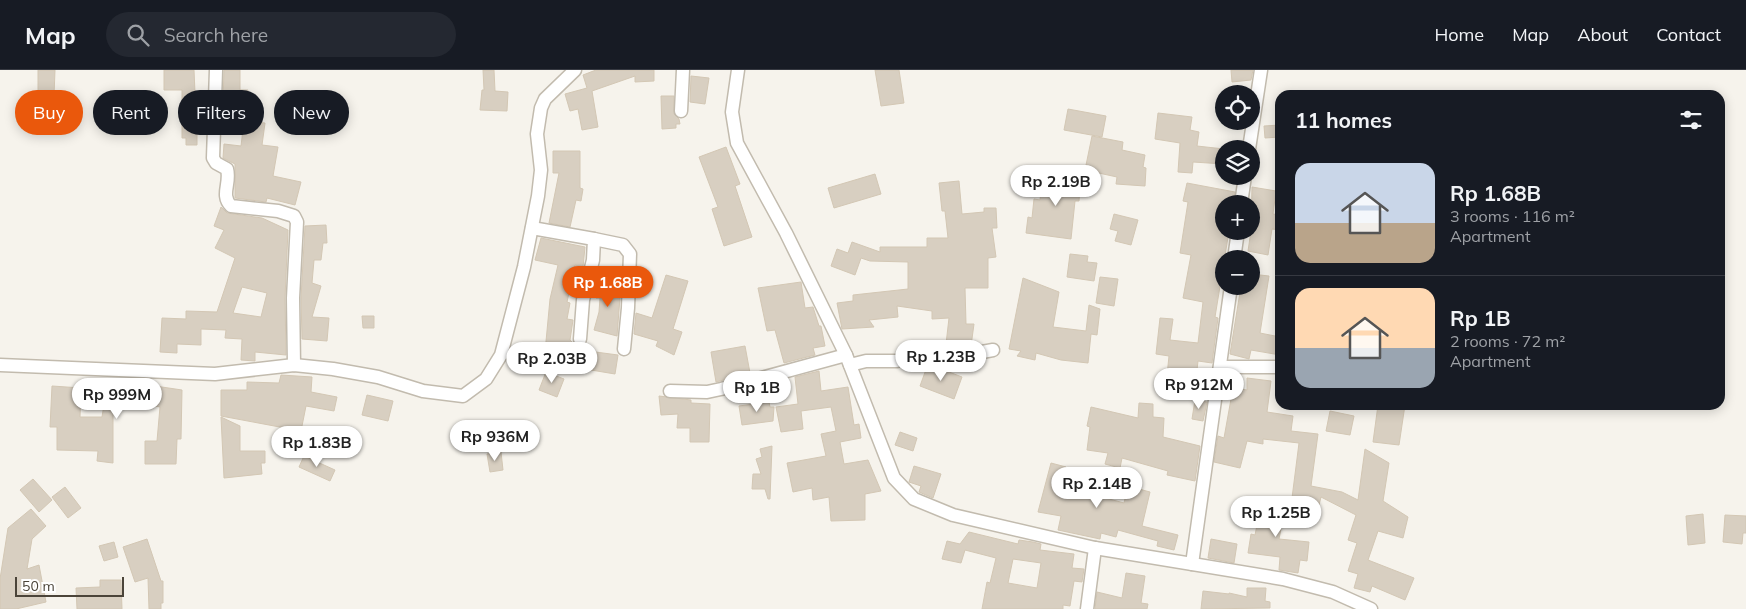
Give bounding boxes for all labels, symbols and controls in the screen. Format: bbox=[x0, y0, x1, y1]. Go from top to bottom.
search box bbox=[106, 12, 456, 57]
text: Map bbox=[25, 20, 76, 50]
icon: search bbox=[124, 21, 152, 49]
text: Search here bbox=[164, 23, 268, 47]
text: Home bbox=[1434, 23, 1484, 46]
text: Map bbox=[1512, 23, 1549, 46]
text: About bbox=[1577, 23, 1628, 46]
text: Contact bbox=[1656, 23, 1721, 46]
map controls bbox=[1215, 85, 1260, 295]
button: locate bbox=[1215, 85, 1260, 130]
chip: Buy bbox=[15, 90, 83, 135]
chip: Rent bbox=[93, 90, 168, 135]
chip: Filters bbox=[178, 90, 264, 135]
chip: New bbox=[274, 90, 349, 135]
icon: filters bbox=[1677, 106, 1705, 134]
text: 11 homes bbox=[1295, 107, 1392, 133]
button: layers bbox=[1215, 140, 1260, 185]
pin: Rp 2.19B bbox=[1004, 164, 1108, 207]
text: Rp 2.19B bbox=[1021, 171, 1091, 191]
text: Rp 1.68B bbox=[1450, 180, 1541, 206]
icon: home bbox=[1335, 183, 1395, 243]
button: + bbox=[1215, 195, 1260, 240]
text: 3 rooms · 116 m² bbox=[1450, 206, 1575, 226]
text: Apartment bbox=[1450, 226, 1531, 246]
button: − bbox=[1215, 250, 1260, 295]
pin: Rp 1.68B bbox=[556, 266, 660, 308]
text: Rp 1.68B bbox=[573, 272, 643, 292]
text: Rp 1B bbox=[1450, 305, 1511, 331]
icon: home bbox=[1335, 308, 1395, 368]
text: 2 rooms · 72 m² bbox=[1450, 331, 1565, 351]
pin: Rp 1.23B bbox=[889, 340, 993, 382]
pin: Rp 2.03B bbox=[500, 342, 604, 384]
text: Rp 1.23B bbox=[906, 346, 976, 366]
text: Rp 2.03B bbox=[517, 348, 587, 368]
text: Apartment bbox=[1450, 351, 1531, 371]
pin: Rp 912M bbox=[1153, 368, 1245, 410]
pin: Rp 1B bbox=[722, 370, 792, 413]
text: Rp 912M bbox=[1165, 374, 1233, 394]
text: Rp 1B bbox=[734, 377, 780, 397]
pin: Rp 999M bbox=[71, 378, 163, 420]
text: Rp 999M bbox=[83, 384, 151, 404]
pin: Rp 936M bbox=[449, 420, 541, 462]
pin: Rp 1.83B bbox=[265, 426, 369, 468]
text: Rp 936M bbox=[461, 426, 529, 446]
text: Rp 1.83B bbox=[282, 432, 352, 452]
pin: Rp 2.14B bbox=[1045, 466, 1149, 509]
text: Rp 2.14B bbox=[1062, 473, 1132, 493]
pin: Rp 1.25B bbox=[1224, 496, 1328, 538]
text: Rp 1.25B bbox=[1241, 502, 1311, 522]
scale bar bbox=[15, 574, 124, 597]
text: 50 m bbox=[22, 577, 55, 595]

